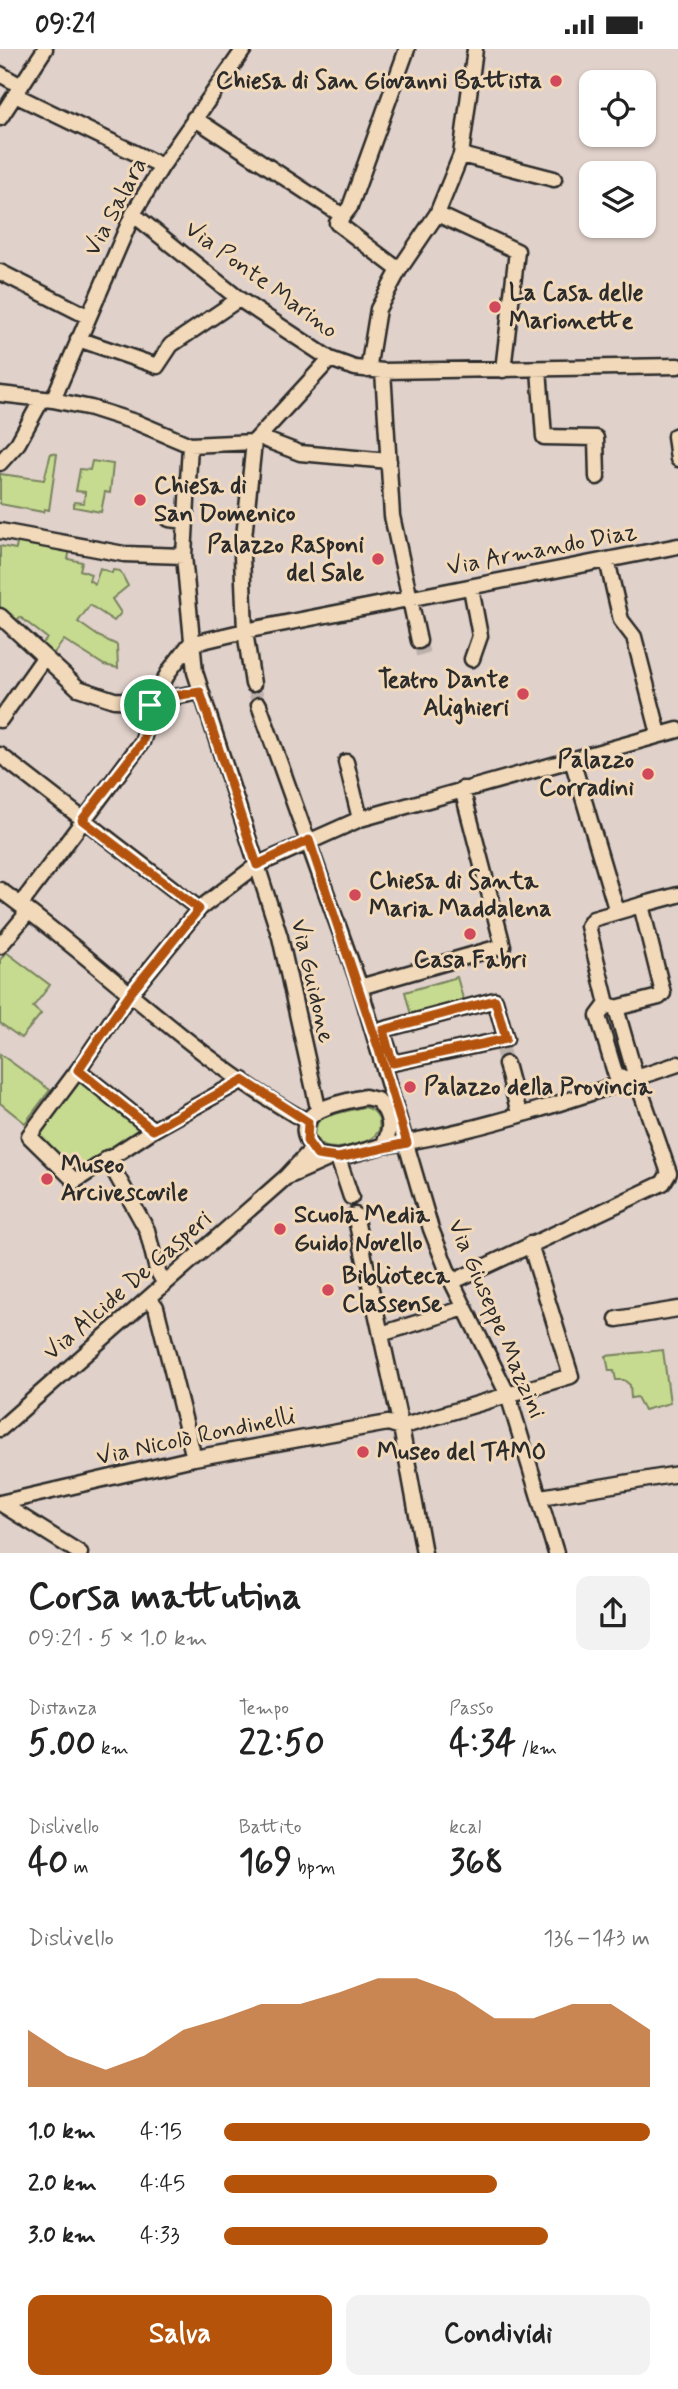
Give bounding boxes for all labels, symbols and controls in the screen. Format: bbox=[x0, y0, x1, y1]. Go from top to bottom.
text: 09:21 bbox=[35, 8, 96, 42]
place label: Chiesa di San Giovanni Battista bbox=[216, 66, 542, 97]
map controls bbox=[579, 70, 656, 238]
button: locate bbox=[579, 70, 656, 147]
marker: Chiesa di San Giovanni Battista bbox=[548, 73, 564, 89]
street label: Via Salara bbox=[77, 152, 155, 262]
button: layers bbox=[579, 161, 656, 238]
street label: Via Ponte Marino bbox=[178, 214, 344, 346]
place label: La Casa delle Marionette bbox=[509, 278, 644, 337]
marker: La Casa delle Marionette bbox=[487, 299, 503, 315]
place label: Chiesa di San Domenico bbox=[154, 471, 296, 530]
marker: Chiesa di San Domenico bbox=[132, 492, 148, 508]
street label: Via Armando Diaz bbox=[444, 516, 640, 584]
place label: Palazzo Rasponi del Sale bbox=[207, 530, 365, 589]
marker: Palazzo Rasponi del Sale bbox=[370, 551, 386, 567]
place label: Teatro Dante Alighieri bbox=[378, 665, 509, 725]
pin bbox=[120, 675, 180, 735]
icon: arrive bbox=[131, 686, 169, 724]
marker: Teatro Dante Alighieri bbox=[515, 686, 531, 702]
place label: Palazzo Corradini bbox=[539, 745, 635, 804]
marker: Palazzo Corradini bbox=[640, 766, 656, 782]
place label: Chiesa di Santa Maria Maddalena bbox=[369, 866, 552, 925]
marker: Chiesa di Santa Maria Maddalena bbox=[347, 887, 363, 903]
street label: Via Guidone bbox=[283, 916, 341, 1046]
marker: Casa Fabri bbox=[462, 926, 478, 942]
place label: Casa Fabri bbox=[413, 945, 527, 976]
place label: Palazzo della Provincia bbox=[424, 1072, 653, 1103]
marker: Palazzo della Provincia bbox=[402, 1079, 418, 1095]
place label: Museo Arcivescovile bbox=[61, 1150, 189, 1209]
marker: Museo Arcivescovile bbox=[39, 1171, 55, 1187]
place label: Scuola Media Guido Novello bbox=[294, 1200, 430, 1259]
street label: Via Alcide De Gasperi bbox=[37, 1204, 219, 1368]
street label: Via Giuseppe Mazzini bbox=[440, 1215, 552, 1423]
marker: Scuola Media Guido Novello bbox=[272, 1221, 288, 1237]
place label: Biblioteca Classense bbox=[342, 1261, 450, 1320]
marker: Biblioteca Classense bbox=[320, 1282, 336, 1298]
street label: Via Nicolò Rondinelli bbox=[94, 1401, 298, 1473]
place label: Museo del TAMO bbox=[377, 1437, 546, 1468]
marker: Museo del TAMO bbox=[355, 1444, 371, 1460]
text: Corsa mattutina bbox=[28, 1573, 302, 1622]
button: share bbox=[576, 1576, 650, 1650]
text: 09:21 · 5 × 1.0 km bbox=[28, 1624, 208, 1654]
text: Distanza bbox=[28, 1696, 97, 1721]
text: Tempo bbox=[239, 1696, 289, 1721]
text: Passo bbox=[449, 1696, 494, 1721]
text: 5.00 bbox=[28, 1721, 96, 1767]
text: 22:50 bbox=[239, 1721, 325, 1767]
text: 4:34 bbox=[449, 1721, 516, 1767]
text: km bbox=[96, 1736, 129, 1761]
text: /km bbox=[516, 1736, 557, 1761]
text: Dislivello bbox=[28, 1815, 99, 1840]
text: Battito bbox=[239, 1815, 301, 1840]
text: kcal bbox=[449, 1815, 481, 1840]
text: 40 bbox=[28, 1840, 68, 1886]
text: 169 bbox=[239, 1840, 292, 1886]
text: 368 bbox=[449, 1840, 503, 1886]
text: m bbox=[68, 1855, 89, 1880]
text: bpm bbox=[292, 1855, 335, 1880]
text: Dislivello bbox=[28, 1924, 114, 1954]
text: 136–143 m bbox=[543, 1924, 650, 1954]
text: 1.0 km bbox=[28, 2117, 96, 2147]
text: 4:15 bbox=[140, 2117, 182, 2147]
text: 2.0 km bbox=[28, 2169, 97, 2199]
text: 4:45 bbox=[140, 2169, 185, 2199]
text: 3.0 km bbox=[28, 2221, 96, 2251]
text: 4:33 bbox=[140, 2221, 180, 2251]
button: Salva bbox=[28, 2295, 332, 2375]
button: Condividi bbox=[346, 2295, 650, 2375]

